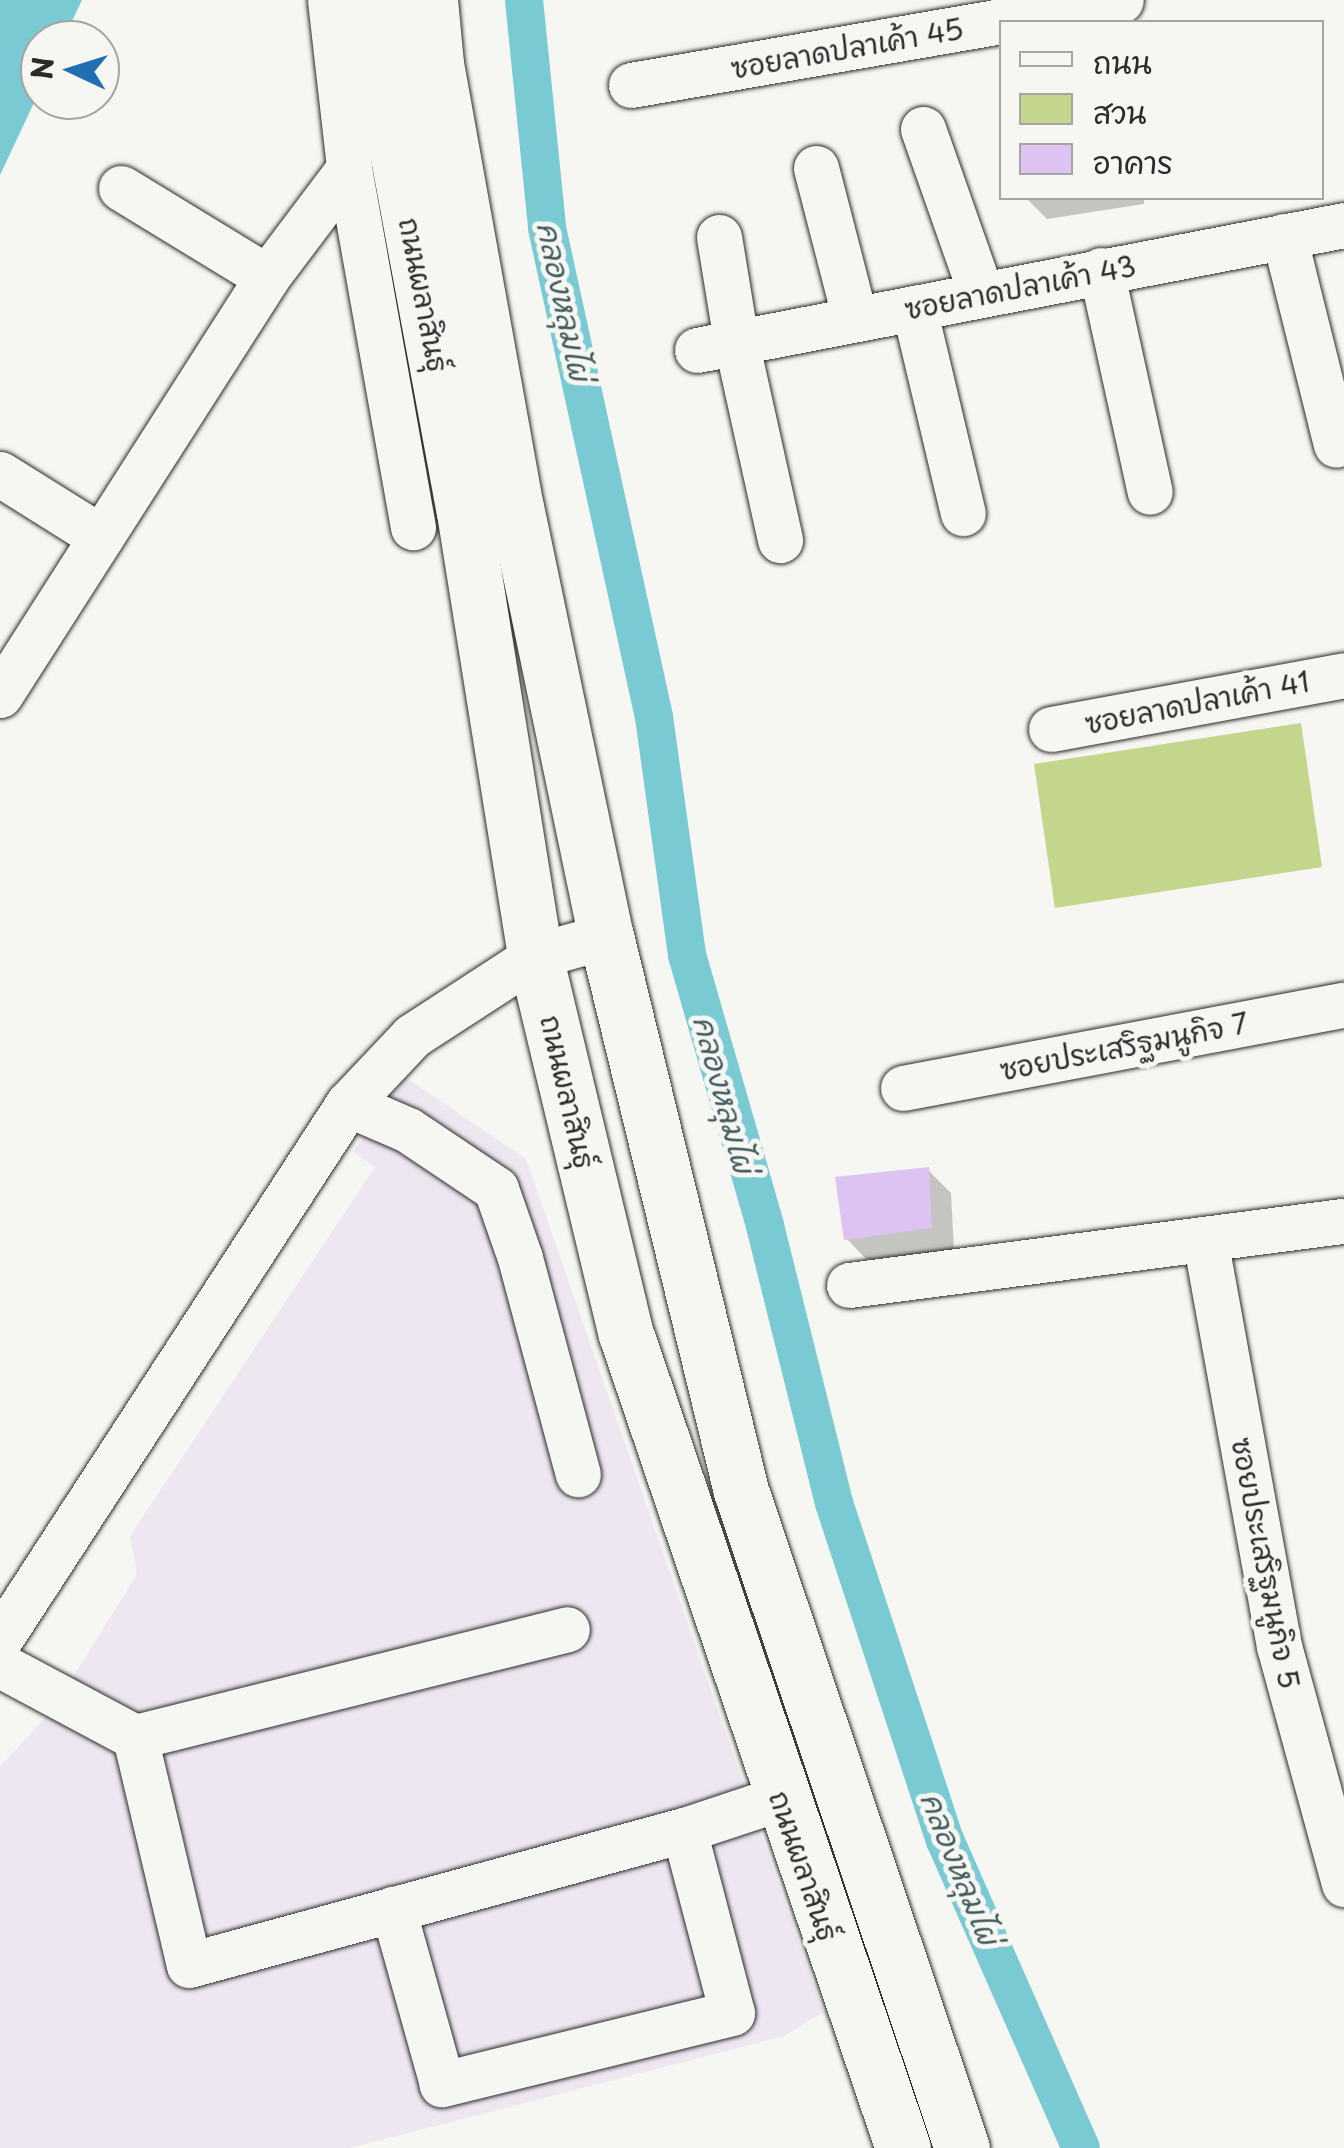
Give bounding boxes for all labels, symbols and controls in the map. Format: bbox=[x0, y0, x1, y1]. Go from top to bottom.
street label: ซอยลาดปลาเค้า 45 bbox=[729, 11, 965, 85]
north arrow bbox=[20, 20, 120, 120]
legend bbox=[999, 20, 1324, 200]
text: ถนน bbox=[1093, 39, 1152, 84]
text: N bbox=[19, 55, 64, 81]
text: สวน bbox=[1093, 89, 1147, 134]
text: อาคาร bbox=[1093, 139, 1173, 184]
street label: ถนนผลาสินธุ์ bbox=[393, 215, 455, 375]
water label: คลองหลุมไผ่ bbox=[531, 218, 599, 384]
street label: ซอยลาดปลาเค้า 43 bbox=[902, 248, 1138, 326]
street label: ซอยลาดปลาเค้า 41 bbox=[1082, 664, 1312, 740]
street label: ซอยประเสริฐมนูกิจ 7 bbox=[997, 1005, 1251, 1087]
street label: ถนนผลาสินธุ์ bbox=[534, 1012, 602, 1172]
water label: คลองหลุมไผ่ bbox=[687, 1012, 763, 1176]
street label: ซอยประเสริฐมนูกิจ 5 bbox=[1225, 1435, 1307, 1691]
street label: ถนนผลาสินธุ์ bbox=[763, 1786, 845, 1946]
water label: คลองหลุมไผ่ bbox=[914, 1787, 1008, 1949]

